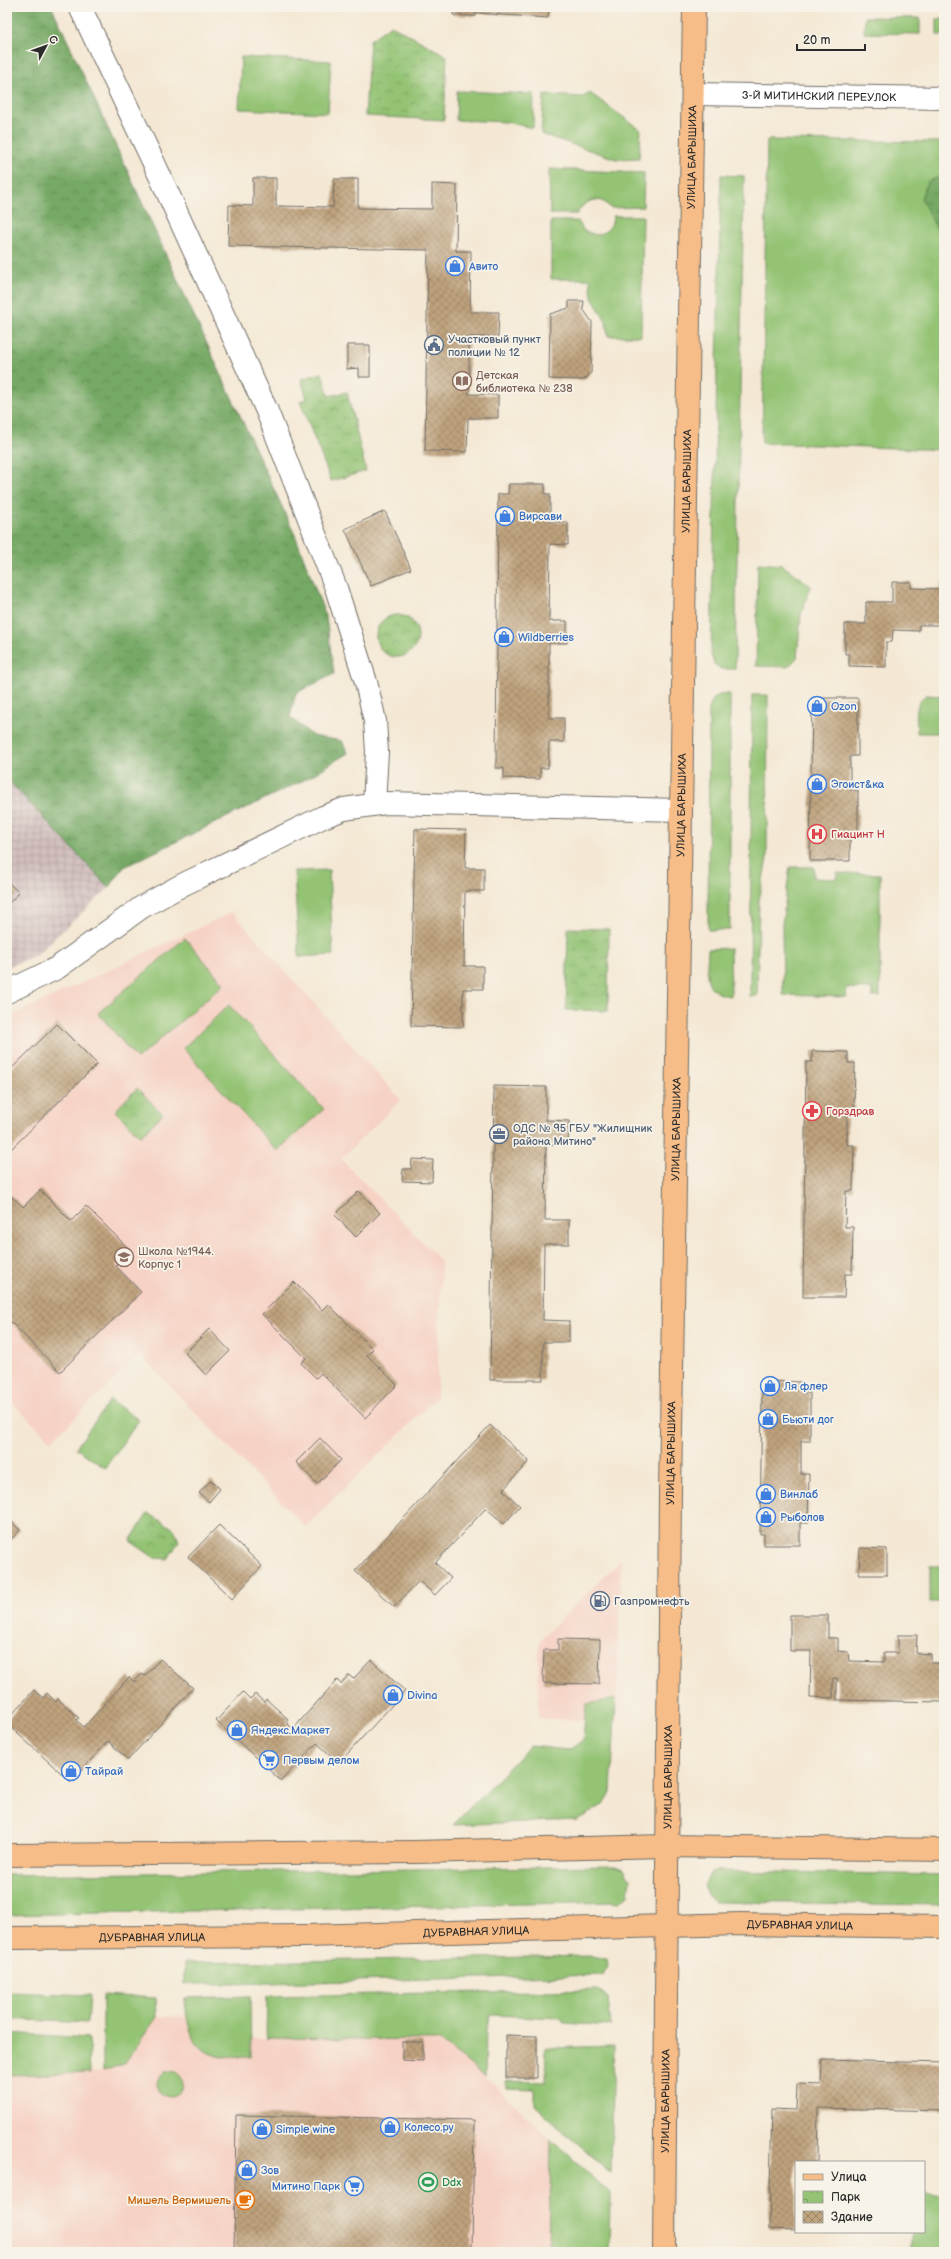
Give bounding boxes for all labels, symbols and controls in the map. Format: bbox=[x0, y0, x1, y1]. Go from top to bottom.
north arrow bbox=[26, 26, 66, 66]
scale bar bbox=[797, 26, 865, 52]
text: С bbox=[46, 33, 61, 47]
text: 20 m bbox=[803, 33, 830, 48]
street label: 3-Й МИТИНСКИЙ ПЕРЕУЛОК bbox=[742, 89, 897, 104]
street label: УЛИЦА БАРЫШИХА bbox=[685, 105, 699, 209]
shop icon: Авито bbox=[444, 255, 466, 277]
place label: Авито bbox=[468, 260, 498, 273]
place label: Участковый пункт полиции № 12 bbox=[448, 333, 541, 359]
public building icon: Участковый пункт полиции № 12 bbox=[423, 334, 445, 356]
place label: Детская библиотека № 238 bbox=[476, 369, 573, 395]
library icon: Детская библиотека № 238 bbox=[451, 370, 473, 392]
street label: УЛИЦА БАРЫШИХА bbox=[680, 429, 694, 533]
shop icon: Вирсави bbox=[494, 505, 516, 527]
place label: Вирсави bbox=[519, 510, 562, 523]
shop icon: Wildberries bbox=[493, 626, 515, 648]
place label: Wildberries bbox=[518, 631, 575, 644]
shop icon: Ozon bbox=[806, 695, 828, 717]
place label: Ozon bbox=[831, 700, 857, 713]
street label: УЛИЦА БАРЫШИХА bbox=[674, 753, 689, 857]
shop icon: Эгоист&ка bbox=[806, 773, 828, 795]
place label: Эгоист&ка bbox=[831, 778, 885, 791]
hospital icon: Гиацинт Н bbox=[806, 823, 828, 845]
place label: Гиацинт Н bbox=[831, 828, 885, 841]
street label: УЛИЦА БАРЫШИХА bbox=[669, 1077, 684, 1181]
pharmacy icon: Горздрав bbox=[801, 1100, 823, 1122]
place label: Горздрав bbox=[826, 1105, 875, 1118]
place label: ОДС № 95 ГБУ "Жилищник района Митино" bbox=[513, 1122, 653, 1148]
office icon: ОДС № 95 ГБУ "Жилищник района Митино" bbox=[488, 1123, 510, 1145]
place label: Школа №1944. Корпус 1 bbox=[138, 1245, 214, 1271]
school or university icon: Школа №1944. Корпус 1 bbox=[113, 1246, 135, 1268]
shop icon: Ля флер bbox=[759, 1375, 781, 1397]
place label: Ля флер bbox=[783, 1380, 829, 1393]
street label: УЛИЦА БАРЫШИХА bbox=[664, 1401, 678, 1505]
shop icon: Бьюти дог bbox=[757, 1408, 779, 1430]
place label: Бьюти дог bbox=[782, 1413, 835, 1426]
shop icon: Винлаб bbox=[755, 1483, 777, 1505]
place label: Винлаб bbox=[780, 1488, 818, 1501]
shop icon: Рыболов bbox=[755, 1506, 777, 1528]
place label: Рыболов bbox=[780, 1511, 825, 1524]
fuel station icon: Газпромнефть bbox=[589, 1590, 611, 1612]
place label: Газпромнефть bbox=[614, 1595, 690, 1608]
shop icon: Divina bbox=[382, 1684, 404, 1706]
place label: Divina bbox=[407, 1689, 438, 1702]
shop icon: Яндекс.Маркет bbox=[226, 1719, 248, 1741]
place label: Яндекс.Маркет bbox=[251, 1724, 330, 1737]
street label: УЛИЦА БАРЫШИХА bbox=[661, 1725, 675, 1829]
supermarket icon: Первым делом bbox=[258, 1749, 280, 1771]
place label: Первым делом bbox=[283, 1754, 360, 1767]
shop icon: Тайрай bbox=[60, 1760, 82, 1782]
place label: Тайрай bbox=[85, 1765, 123, 1778]
street label: ДУБРАВНАЯ УЛИЦА bbox=[747, 1918, 853, 1933]
street label: ДУБРАВНАЯ УЛИЦА bbox=[423, 1924, 530, 1940]
street label: ДУБРАВНАЯ УЛИЦА bbox=[99, 1931, 205, 1944]
street label: УЛИЦА БАРЫШИХА bbox=[659, 2049, 673, 2153]
shop icon: Колесо.ру bbox=[379, 2116, 401, 2138]
shop icon: Simple wine bbox=[251, 2118, 273, 2140]
place label: Колесо.ру bbox=[404, 2121, 454, 2134]
place label: Simple wine bbox=[276, 2123, 336, 2136]
shop icon: Зов bbox=[236, 2159, 258, 2181]
legend bbox=[795, 2161, 925, 2233]
place label: Зов bbox=[261, 2164, 279, 2177]
text: Улица bbox=[831, 2170, 867, 2185]
sports icon: Ddx bbox=[417, 2171, 439, 2193]
supermarket icon: Митино Парк bbox=[343, 2175, 365, 2197]
place label: Ddx bbox=[442, 2176, 461, 2189]
place label: Митино Парк bbox=[272, 2180, 340, 2193]
cafe icon: Мишель Вермишель bbox=[234, 2189, 256, 2211]
text: Парк bbox=[831, 2190, 861, 2205]
place label: Мишель Вермишель bbox=[127, 2194, 232, 2207]
text: Здание bbox=[831, 2210, 873, 2225]

